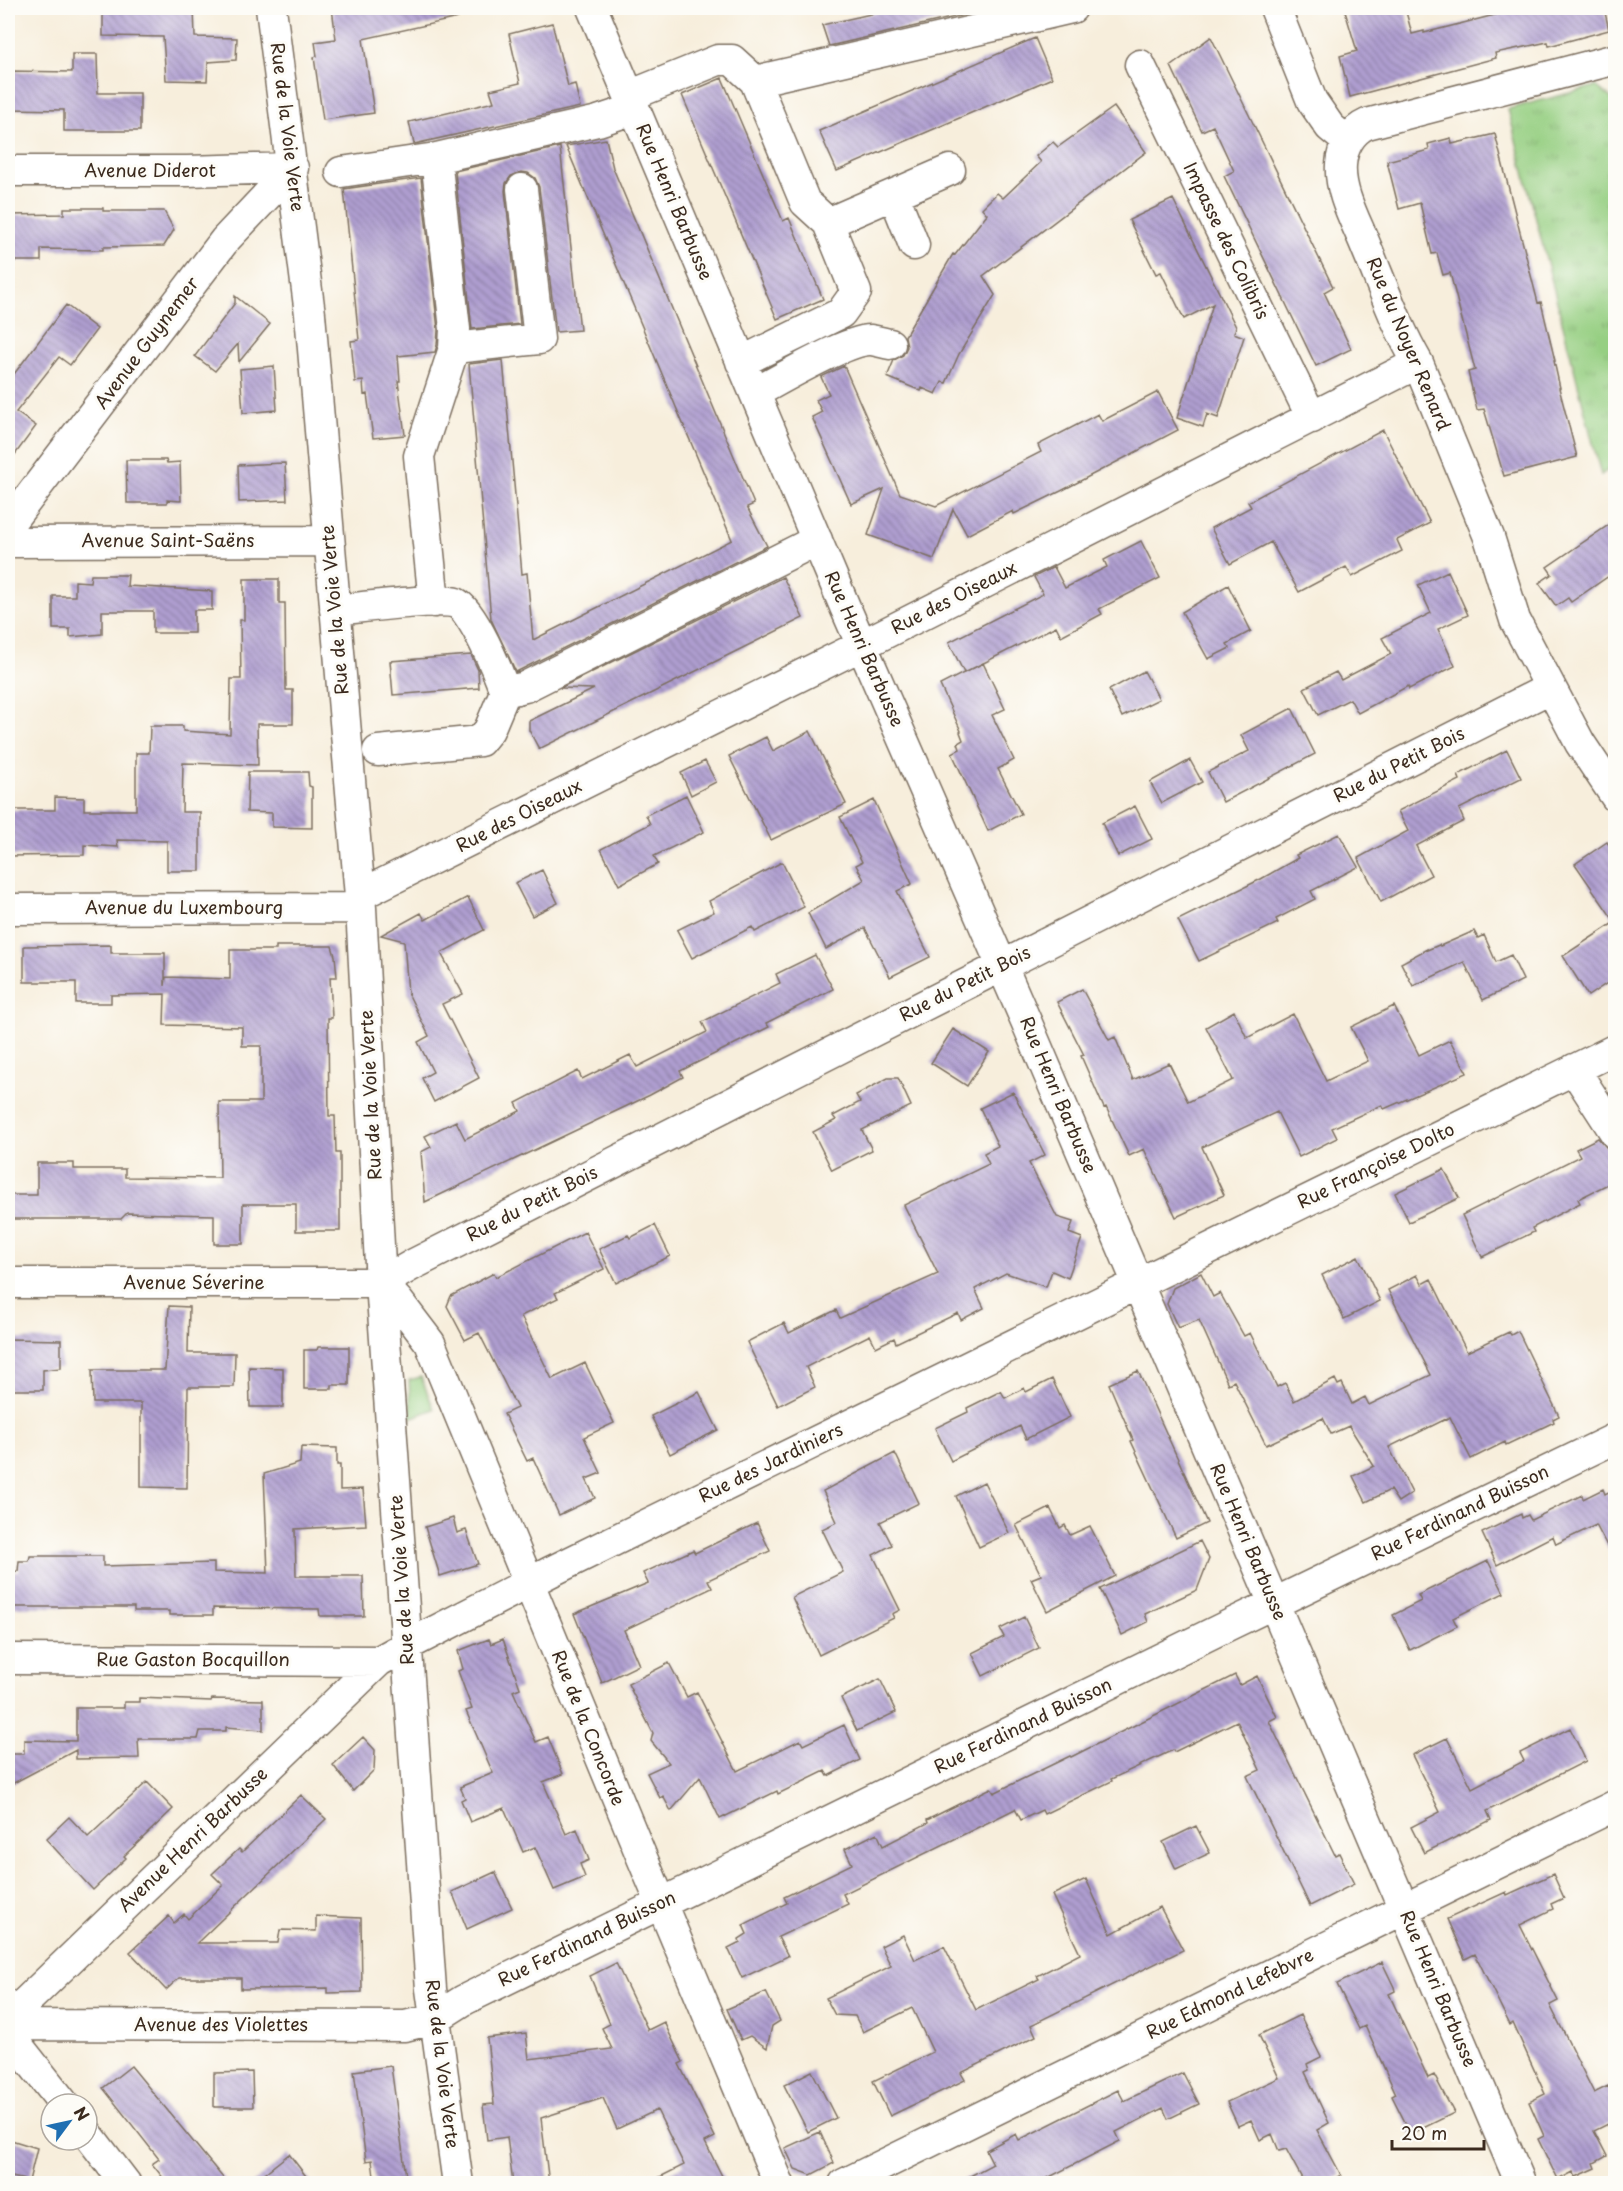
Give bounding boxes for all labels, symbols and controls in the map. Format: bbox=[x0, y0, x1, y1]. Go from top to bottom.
street label: Rue de la Voie Verte bbox=[265, 41, 312, 213]
street label: Rue Henri Barbusse bbox=[630, 119, 721, 284]
street label: Avenue Diderot bbox=[84, 156, 216, 183]
street label: Impasse des Colibris bbox=[1178, 157, 1277, 324]
street label: Rue du Noyer Renard bbox=[1361, 253, 1458, 434]
street label: Avenue Guynemer bbox=[87, 270, 205, 414]
street label: Rue de la Voie Verte bbox=[313, 524, 354, 696]
street label: Avenue Saint-Saëns bbox=[82, 526, 254, 553]
street label: Rue des Oiseaux bbox=[886, 553, 1021, 640]
street label: Rue Henri Barbusse bbox=[819, 566, 912, 731]
street label: Rue du Petit Bois bbox=[1328, 719, 1469, 808]
street label: Rue des Oiseaux bbox=[451, 771, 586, 858]
street label: Avenue du Luxembourg bbox=[85, 893, 283, 920]
street label: Rue du Petit Bois bbox=[894, 938, 1035, 1027]
street label: Rue de la Voie Verte bbox=[352, 1009, 387, 1181]
street label: Rue Henri Barbusse bbox=[1014, 1012, 1105, 1177]
street label: Rue Françoise Dolto bbox=[1292, 1115, 1459, 1214]
street label: Rue du Petit Bois bbox=[461, 1158, 602, 1247]
street label: Avenue Séverine bbox=[123, 1268, 265, 1295]
street label: Rue des Jardiniers bbox=[694, 1415, 847, 1508]
street label: Rue Ferdinand Buisson bbox=[1366, 1457, 1553, 1566]
street label: Rue Henri Barbusse bbox=[1204, 1459, 1295, 1624]
street label: Rue de la Voie Verte bbox=[381, 1494, 420, 1666]
street label: Rue Gaston Bocquillon bbox=[96, 1645, 290, 1672]
street label: Rue de la Concorde bbox=[546, 1646, 633, 1809]
street label: Rue Ferdinand Buisson bbox=[929, 1670, 1116, 1779]
street label: Avenue Henri Barbusse bbox=[111, 1760, 273, 1918]
street label: Rue Ferdinand Buisson bbox=[493, 1883, 680, 1992]
street label: Rue Henri Barbusse bbox=[1394, 1906, 1485, 2071]
street label: Rue Edmond Lefebvre bbox=[1141, 1940, 1318, 2045]
street label: Rue de la Voie Verte bbox=[420, 1978, 467, 2150]
street label: Avenue des Violettes bbox=[134, 2010, 308, 2037]
north arrow bbox=[39, 2092, 99, 2152]
text: N bbox=[69, 2101, 96, 2125]
scale bar bbox=[1392, 2113, 1484, 2151]
text: 20 m bbox=[1401, 2119, 1447, 2146]

